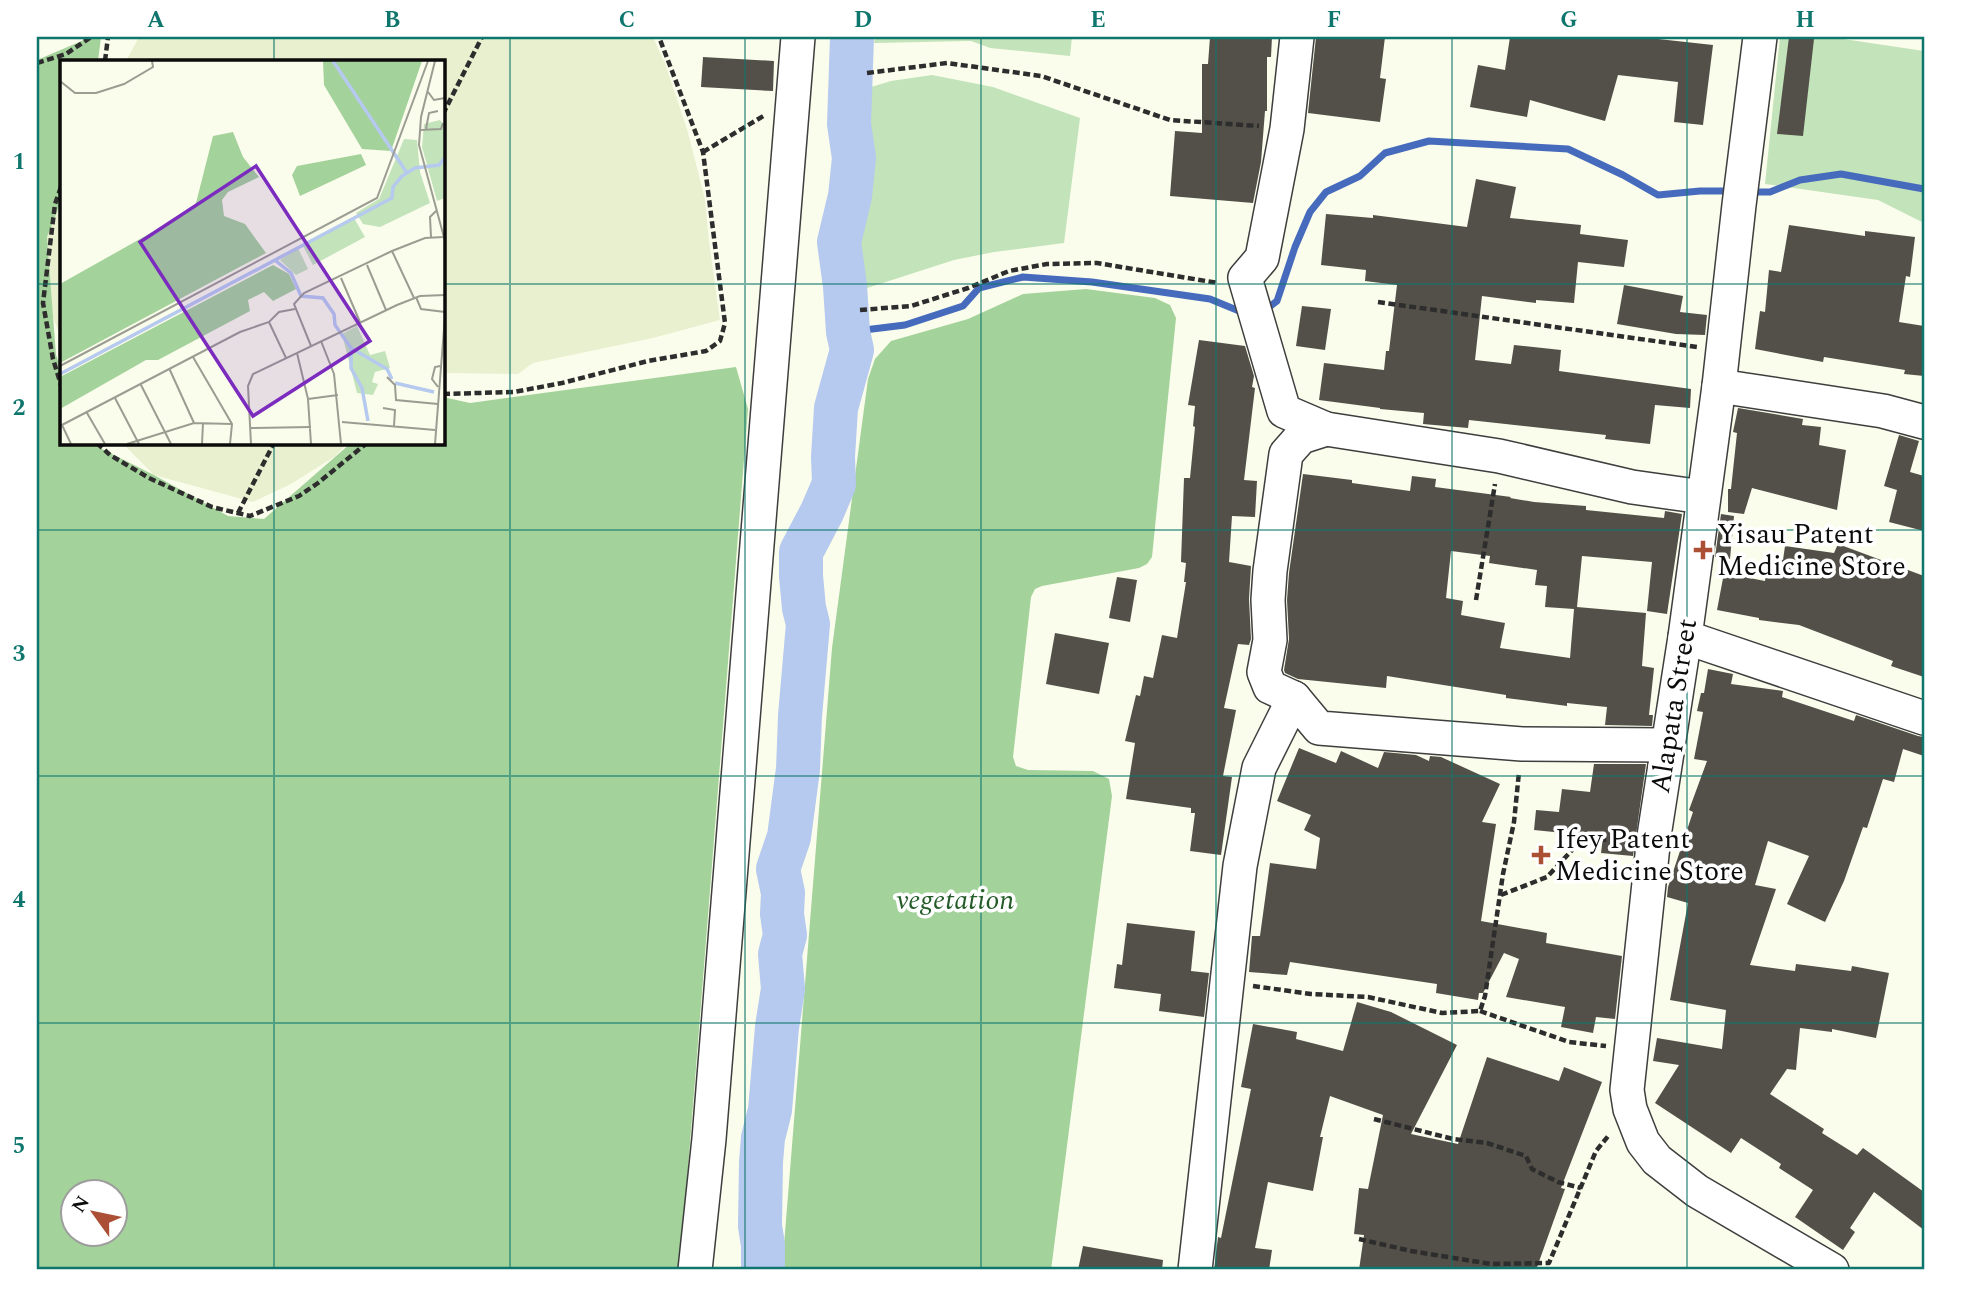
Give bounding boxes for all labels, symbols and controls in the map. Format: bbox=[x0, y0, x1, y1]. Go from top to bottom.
text: A bbox=[147, 3, 165, 38]
text: B bbox=[384, 3, 400, 38]
text: C bbox=[619, 3, 635, 38]
text: D bbox=[854, 3, 872, 38]
text: E bbox=[1090, 3, 1106, 38]
text: F bbox=[1327, 3, 1341, 38]
text: G bbox=[1560, 3, 1578, 38]
text: H bbox=[1795, 3, 1815, 38]
inset map bbox=[60, 60, 444, 444]
text: 1 bbox=[13, 145, 25, 180]
text: 2 bbox=[13, 391, 26, 426]
place label: Yisau Patent Medicine Store bbox=[1717, 513, 1906, 588]
marker: Yisau Patent Medicine Store bbox=[1695, 542, 1711, 558]
street label: Alapata Street bbox=[1639, 615, 1709, 796]
text: 3 bbox=[13, 637, 26, 672]
place label: Ifey Patent Medicine Store bbox=[1555, 818, 1744, 893]
marker: Ifey Patent Medicine Store bbox=[1533, 847, 1549, 863]
park label: vegetation bbox=[896, 879, 1014, 922]
text: 4 bbox=[13, 883, 26, 918]
text: 5 bbox=[13, 1129, 25, 1164]
north arrow bbox=[60, 1178, 130, 1248]
text: N bbox=[65, 1190, 97, 1219]

